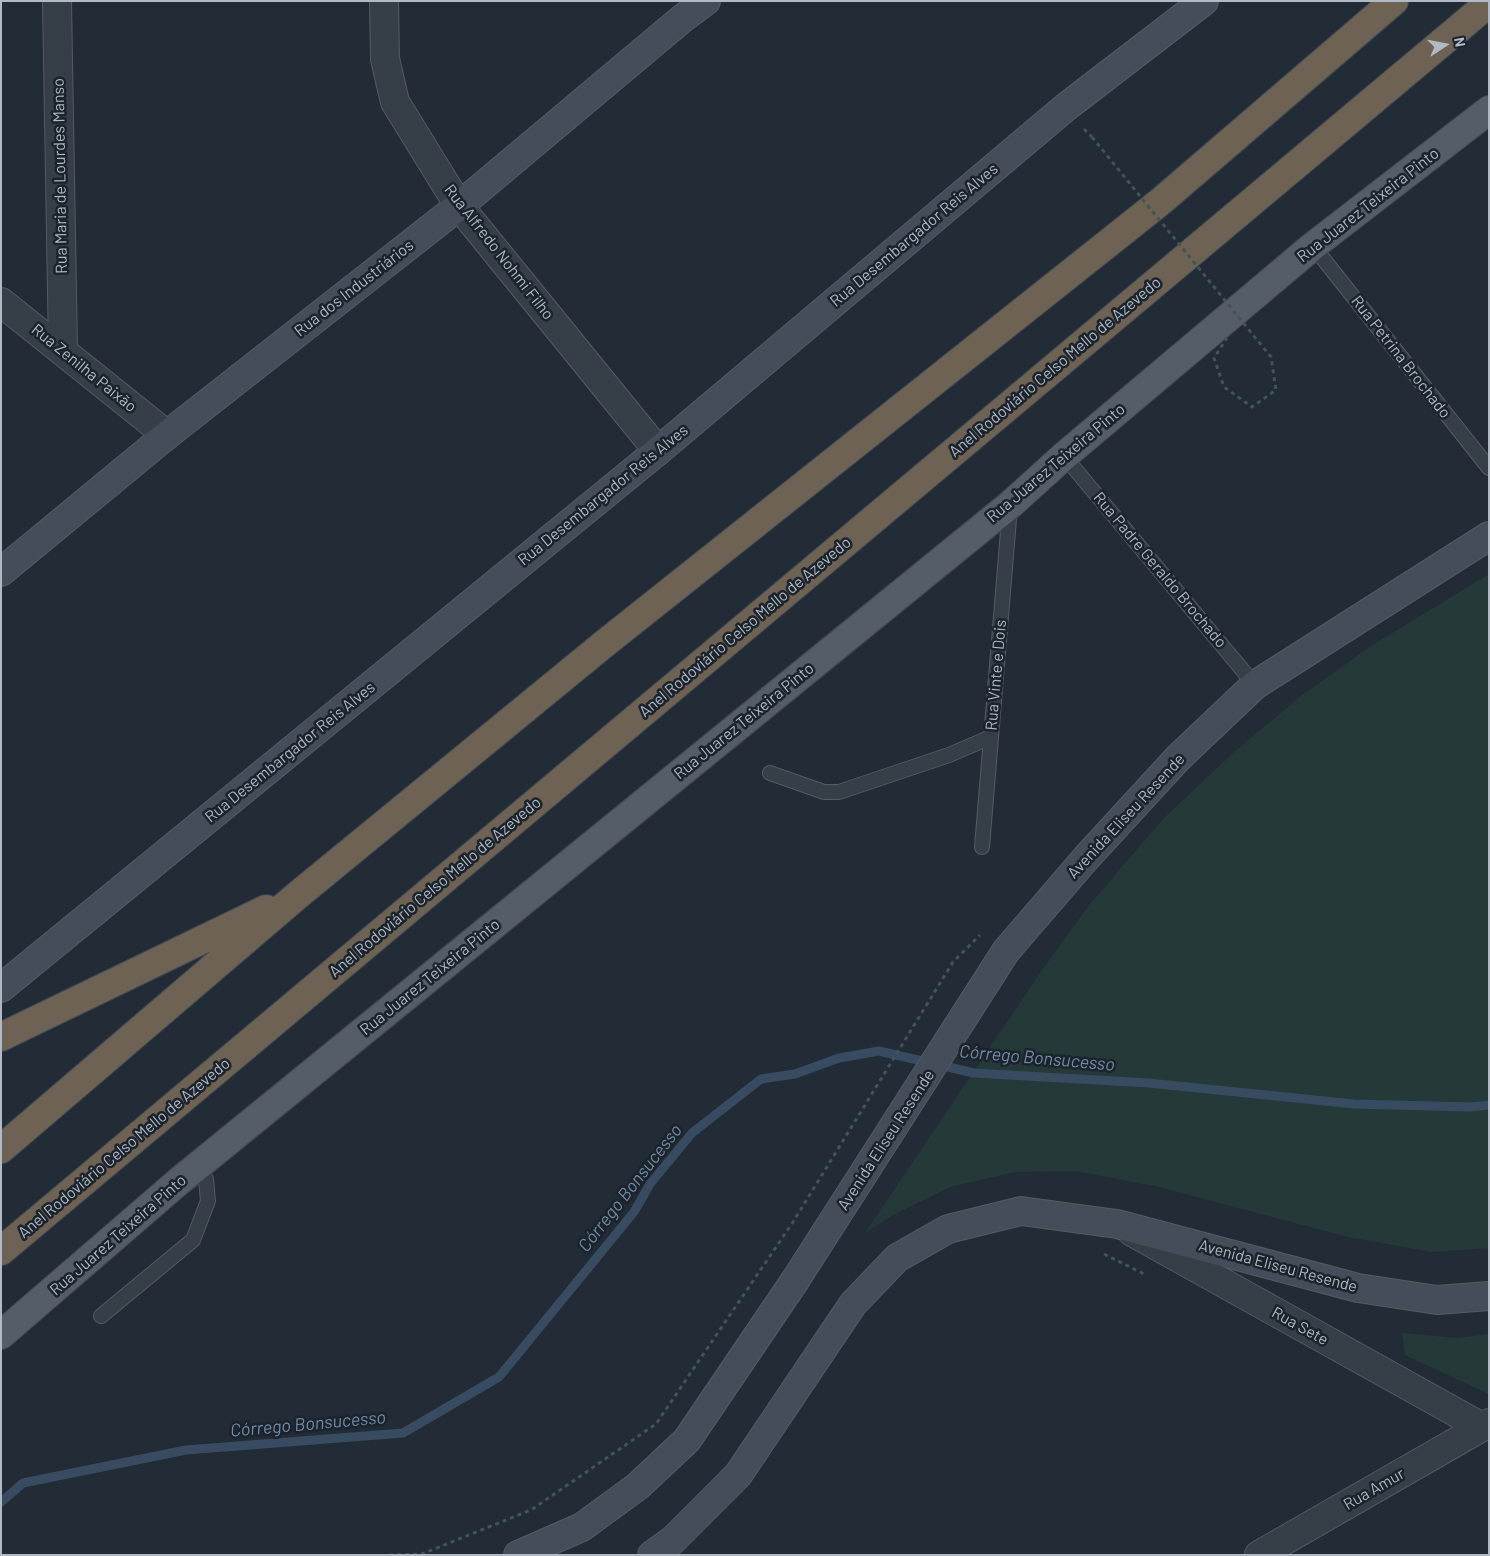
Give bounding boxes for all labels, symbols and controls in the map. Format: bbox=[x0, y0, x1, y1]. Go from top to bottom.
north arrow bbox=[1420, 20, 1470, 70]
text: N bbox=[1451, 36, 1469, 48]
street label: Rua Maria de Lourdes Manso bbox=[49, 78, 71, 274]
street label: Rua Juarez Teixeira Pinto bbox=[1293, 144, 1443, 266]
street label: Rua Desembargador Reis Alves bbox=[826, 159, 1002, 311]
street label: Rua Alfredo Nohmi Filho bbox=[440, 180, 558, 324]
street label: Rua dos Industriários bbox=[291, 236, 417, 340]
street label: Anel Rodoviário Celso Mello de Azevedo bbox=[945, 273, 1165, 461]
street label: Rua Petrina Brochado bbox=[1347, 292, 1455, 422]
street label: Rua Zenilha Paixão bbox=[28, 320, 140, 416]
street label: Rua Juarez Teixeira Pinto bbox=[983, 400, 1129, 526]
street label: Rua Desembargador Reis Alves bbox=[514, 420, 692, 570]
street label: Rua Padre Geraldo Brochado bbox=[1089, 488, 1231, 652]
street label: Anel Rodoviário Celso Mello de Azevedo bbox=[635, 533, 855, 721]
street label: Rua Vinte e Dois bbox=[982, 619, 1010, 731]
street label: Rua Juarez Teixeira Pinto bbox=[670, 659, 818, 783]
street label: Rua Desembargador Reis Alves bbox=[201, 677, 379, 827]
street label: Avenida Eliseu Resende bbox=[1063, 750, 1189, 882]
street label: Anel Rodoviário Celso Mello de Azevedo bbox=[325, 793, 545, 981]
street label: Rua Juarez Teixeira Pinto bbox=[356, 915, 504, 1039]
water label: Córrego Bonsucesso bbox=[958, 1040, 1116, 1076]
street label: Anel Rodoviário Celso Mello de Azevedo bbox=[14, 1054, 234, 1242]
street label: Avenida Eliseu Resende bbox=[833, 1066, 939, 1214]
water label: Córrego Bonsucesso bbox=[573, 1120, 687, 1256]
street label: Rua Juarez Teixeira Pinto bbox=[46, 1171, 190, 1299]
street label: Avenida Eliseu Resende bbox=[1197, 1236, 1359, 1296]
street label: Rua Sete bbox=[1268, 1303, 1332, 1349]
water label: Córrego Bonsucesso bbox=[229, 1406, 387, 1442]
street label: Rua Amur bbox=[1340, 1464, 1408, 1514]

